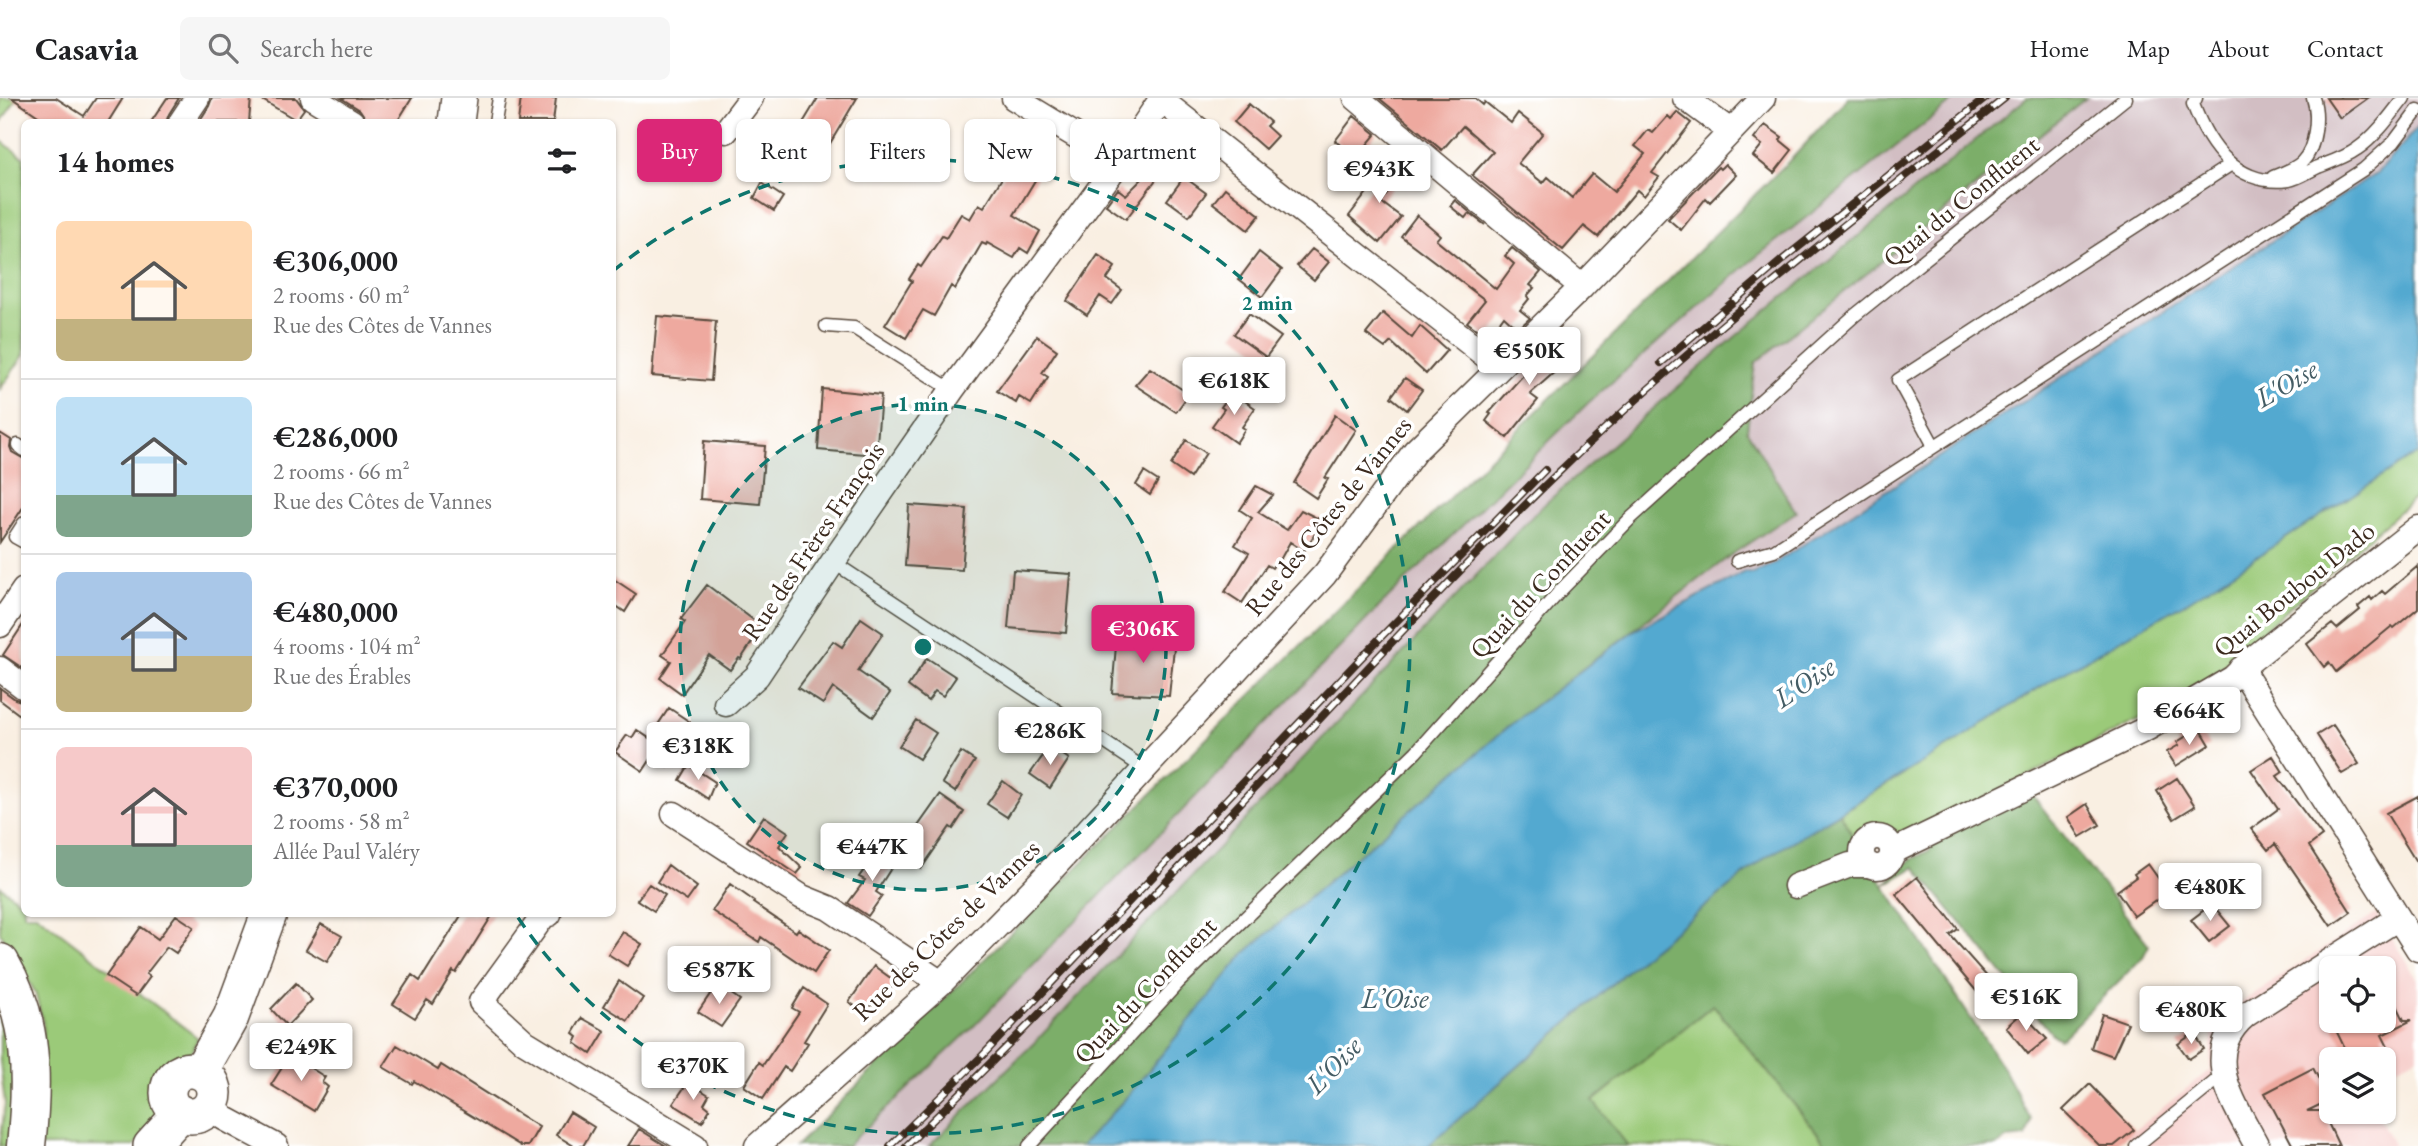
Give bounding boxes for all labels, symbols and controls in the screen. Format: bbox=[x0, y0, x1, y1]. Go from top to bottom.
search box bbox=[180, 17, 670, 80]
text: Casavia bbox=[35, 27, 138, 70]
icon: search bbox=[204, 29, 242, 67]
text: Search here bbox=[260, 31, 373, 65]
text: Home bbox=[2029, 33, 2089, 64]
text: Map bbox=[2127, 33, 2170, 64]
text: About bbox=[2208, 33, 2269, 64]
text: Contact bbox=[2307, 33, 2383, 64]
chip: Buy bbox=[637, 119, 722, 182]
chip: Rent bbox=[736, 119, 831, 182]
chip: Filters bbox=[845, 119, 950, 182]
chip: New bbox=[964, 119, 1056, 182]
chip: Apartment bbox=[1070, 119, 1220, 182]
street label: Quai du Confluent bbox=[1876, 128, 2046, 274]
text: 14 homes bbox=[56, 142, 174, 181]
icon: filters bbox=[543, 142, 581, 180]
pin: €943K bbox=[1330, 146, 1428, 205]
text: €943K bbox=[1343, 153, 1415, 183]
text: €306,000 bbox=[273, 241, 398, 280]
icon: home bbox=[112, 249, 196, 333]
text: 2 rooms · 60 m² bbox=[273, 280, 410, 310]
text: 2 min bbox=[1241, 289, 1293, 316]
text: Rue des Côtes de Vannes bbox=[273, 310, 492, 340]
pin: €550K bbox=[1480, 328, 1578, 387]
text: €550K bbox=[1493, 335, 1565, 365]
water label: L'Oise bbox=[2247, 350, 2324, 416]
pin: €618K bbox=[1185, 358, 1283, 417]
text: €618K bbox=[1198, 365, 1270, 395]
text: 1 min bbox=[897, 390, 949, 417]
street label: Rue des Côtes de Vannes bbox=[1237, 409, 1419, 623]
text: €286,000 bbox=[273, 417, 398, 456]
icon: home bbox=[112, 425, 196, 509]
street label: Rue des Frères François bbox=[734, 435, 892, 647]
text: 2 rooms · 66 m² bbox=[273, 456, 410, 486]
text: Rue des Côtes de Vannes bbox=[273, 486, 492, 516]
street label: Quai du Confluent bbox=[1462, 502, 1618, 666]
street label: Quai Boubou Dado bbox=[2206, 513, 2382, 665]
text: €480,000 bbox=[273, 592, 398, 631]
icon: home bbox=[112, 600, 196, 684]
pin: €306K bbox=[1094, 606, 1192, 665]
text: €306K bbox=[1107, 613, 1179, 643]
text: 4 rooms · 104 m² bbox=[273, 631, 421, 661]
centre of rings bbox=[911, 635, 935, 659]
water label: L'Oise bbox=[1765, 648, 1842, 716]
text: Rue des Érables bbox=[273, 661, 411, 691]
pin: €664K bbox=[2140, 688, 2238, 747]
text: €664K bbox=[2153, 695, 2225, 725]
pin: €286K bbox=[1001, 708, 1099, 767]
text: €286K bbox=[1014, 715, 1086, 745]
pin: €318K bbox=[649, 722, 747, 782]
text: €318K bbox=[662, 730, 734, 760]
text: €370,000 bbox=[273, 767, 398, 806]
icon: home bbox=[112, 775, 196, 859]
text: 2 rooms · 58 m² bbox=[273, 806, 410, 836]
pin: €447K bbox=[823, 824, 921, 883]
text: €447K bbox=[836, 831, 908, 861]
street label: Rue des Côtes de Vannes bbox=[845, 832, 1047, 1028]
text: Allée Paul Valéry bbox=[273, 836, 420, 866]
pin: €480K bbox=[2161, 864, 2259, 923]
text: €480K bbox=[2174, 871, 2246, 901]
street label: Quai du Confluent bbox=[1066, 909, 1224, 1071]
pin: €587K bbox=[670, 946, 768, 1006]
text: €587K bbox=[683, 954, 755, 984]
map controls bbox=[2319, 956, 2396, 1124]
button: locate bbox=[2319, 956, 2396, 1033]
pin: €516K bbox=[1977, 974, 2075, 1033]
water label: L’Oise bbox=[1360, 980, 1429, 1016]
text: €516K bbox=[1990, 981, 2062, 1011]
pin: €480K bbox=[2142, 986, 2240, 1046]
text: €480K bbox=[2155, 994, 2227, 1024]
pin: €249K bbox=[252, 1024, 350, 1083]
water label: L'Oise bbox=[1296, 1028, 1369, 1102]
text: €249K bbox=[265, 1031, 337, 1061]
pin: €370K bbox=[644, 1042, 742, 1102]
button: layers bbox=[2319, 1047, 2396, 1124]
text: €370K bbox=[657, 1050, 729, 1080]

